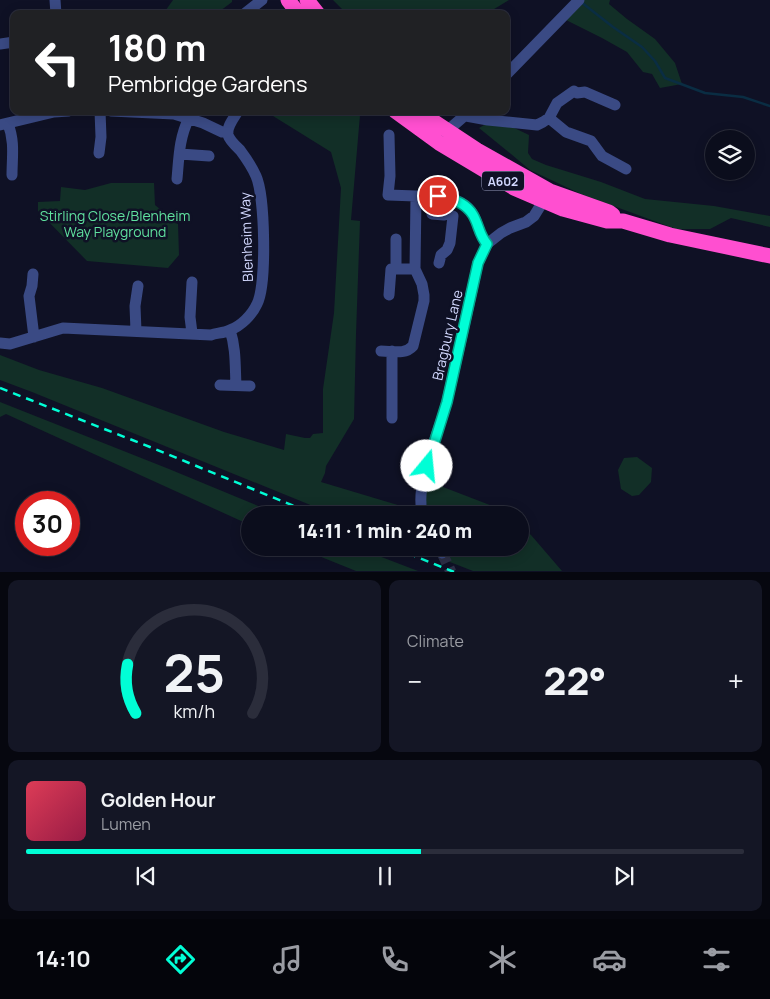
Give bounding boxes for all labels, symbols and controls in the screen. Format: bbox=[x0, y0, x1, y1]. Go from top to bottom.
text: 180 m bbox=[108, 24, 206, 72]
icon: left bbox=[25, 30, 90, 95]
text: Pembridge Gardens bbox=[108, 69, 307, 99]
map controls bbox=[705, 130, 755, 180]
button: layers bbox=[705, 130, 755, 180]
road number: A602 bbox=[482, 172, 524, 190]
pin bbox=[417, 175, 459, 217]
icon: arrive bbox=[424, 182, 452, 210]
street label: Blenheim Way bbox=[235, 191, 257, 282]
park label: Stirling Close/Blenheim Way Playground bbox=[40, 206, 190, 241]
street label: Bragbury Lane bbox=[427, 288, 467, 382]
position arrow bbox=[400, 439, 452, 491]
speed limit sign: 30 bbox=[15, 491, 80, 556]
text: 14:11 · 1 min · 240 m bbox=[298, 518, 472, 544]
text: Climate bbox=[407, 630, 464, 652]
text: 25 bbox=[164, 637, 225, 708]
text: 22° bbox=[543, 654, 606, 706]
text: − bbox=[407, 662, 422, 700]
text: + bbox=[728, 662, 744, 700]
text: km/h bbox=[174, 699, 215, 723]
text: Golden Hour bbox=[101, 787, 215, 813]
text: Lumen bbox=[101, 813, 151, 835]
icon: previous bbox=[132, 862, 160, 890]
icon: pause bbox=[371, 862, 399, 890]
icon: next bbox=[610, 862, 638, 890]
icon: directions bbox=[163, 942, 198, 977]
icon: music bbox=[270, 942, 305, 977]
icon: phone bbox=[377, 942, 412, 977]
icon: climate bbox=[485, 942, 520, 977]
icon: car bbox=[592, 942, 627, 977]
icon: filters bbox=[699, 942, 734, 977]
text: 14:10 bbox=[36, 944, 91, 974]

